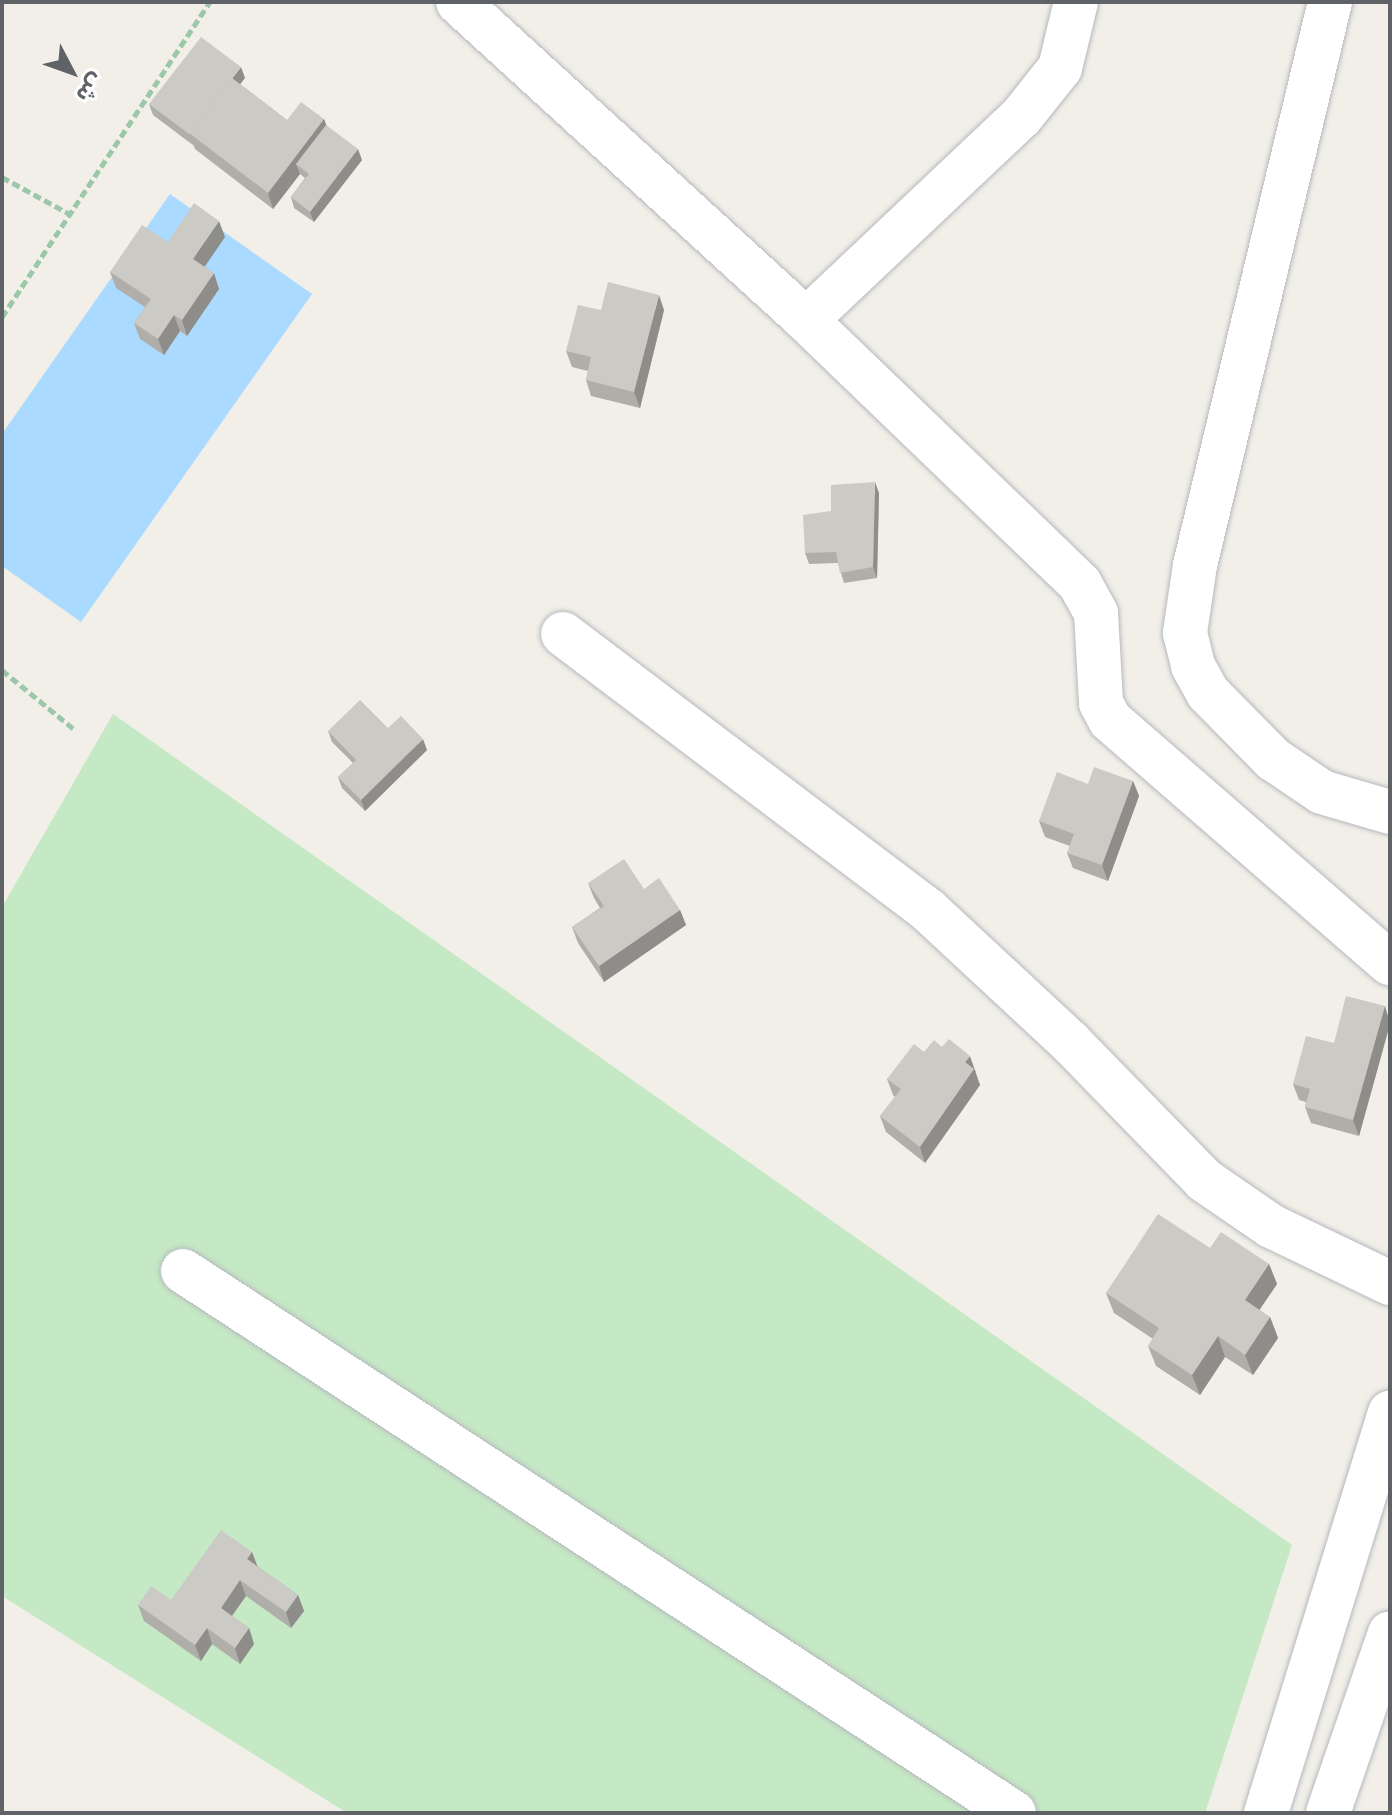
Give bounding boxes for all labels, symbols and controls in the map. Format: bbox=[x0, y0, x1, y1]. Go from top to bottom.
north arrow bbox=[32, 32, 112, 112]
text: ش bbox=[70, 68, 111, 108]

